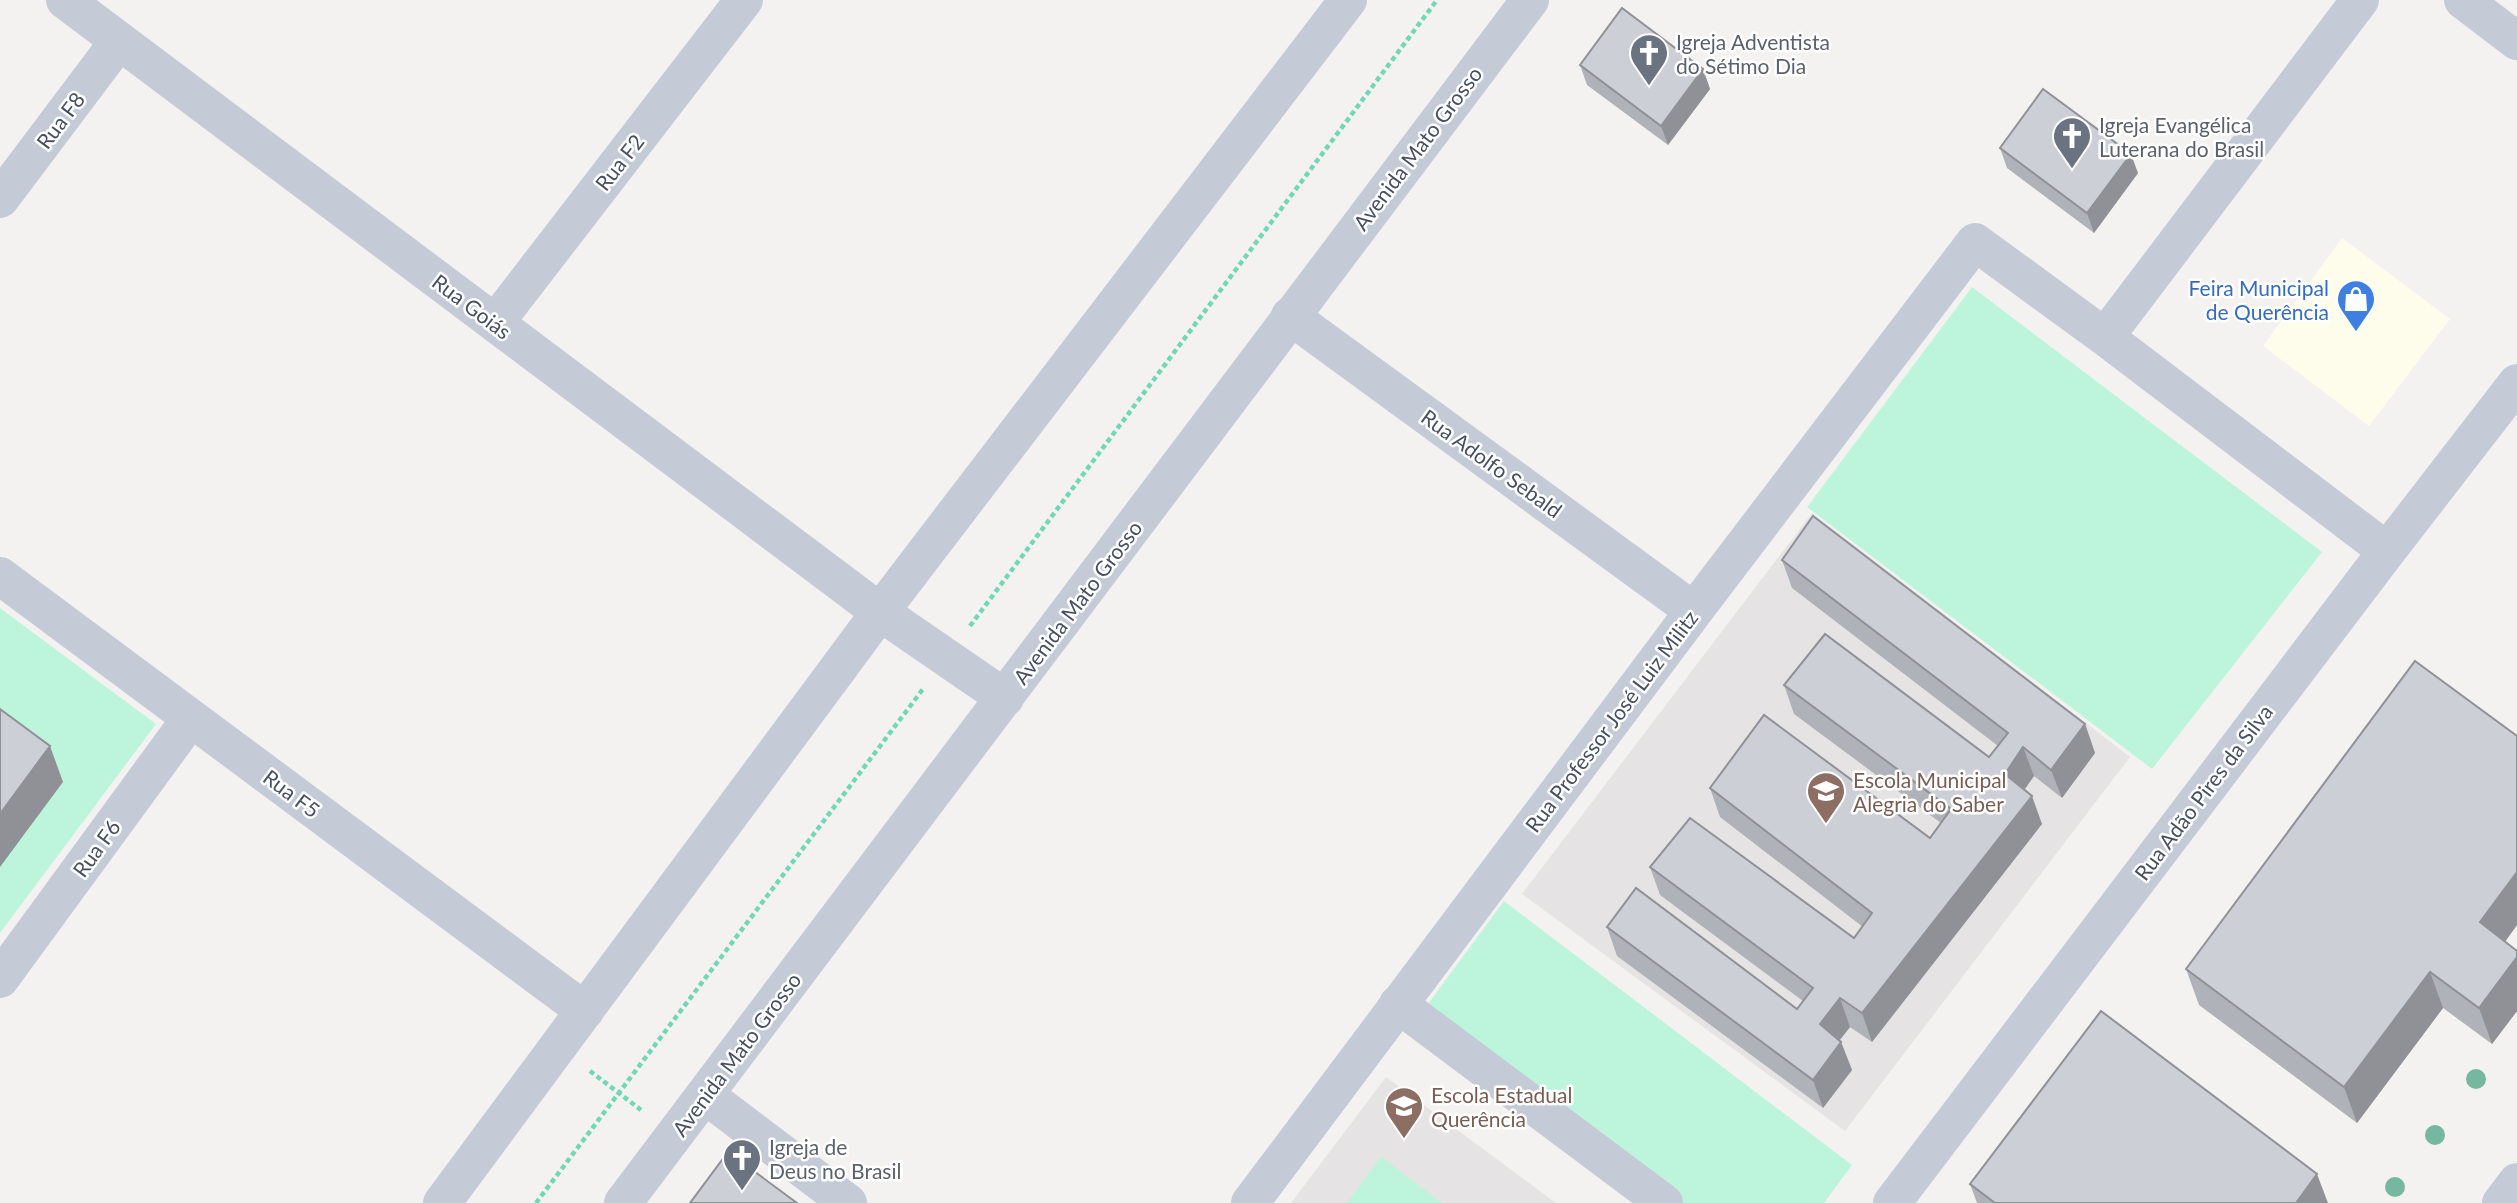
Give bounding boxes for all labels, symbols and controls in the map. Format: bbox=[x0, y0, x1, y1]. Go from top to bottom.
place label: Igreja Adventista do Sétimo Dia bbox=[1676, 29, 1830, 78]
church icon: Igreja Adventista do Sétimo Dia bbox=[1628, 32, 1670, 87]
street label: Avenida Mato Grosso bbox=[1347, 61, 1487, 235]
street label: Rua F8 bbox=[31, 87, 89, 153]
place label: Igreja Evangélica Luterana do Brasil bbox=[2099, 112, 2264, 161]
church icon: Igreja Evangélica Luterana do Brasil bbox=[2051, 115, 2093, 170]
street label: Rua F2 bbox=[589, 129, 649, 195]
street label: Rua Goiás bbox=[428, 268, 516, 344]
place label: Feira Municipal de Querência bbox=[2189, 275, 2329, 324]
shop icon: Feira Municipal de Querência bbox=[2335, 278, 2377, 333]
street label: Rua Adolfo Sebald bbox=[1417, 404, 1567, 522]
street label: Avenida Mato Grosso bbox=[1007, 515, 1147, 689]
street label: Rua Professor José Luiz Militz bbox=[1520, 605, 1702, 837]
street label: Rua Adão Pires da Silva bbox=[2129, 699, 2277, 885]
street label: Rua F5 bbox=[259, 764, 325, 822]
place label: Escola Municipal Alegria do Saber bbox=[1853, 767, 2007, 816]
school or university icon: Escola Municipal Alegria do Saber bbox=[1805, 770, 1847, 825]
street label: Rua F6 bbox=[67, 815, 125, 881]
street label: Avenida Mato Grosso bbox=[666, 967, 806, 1141]
place label: Escola Estadual Querência bbox=[1431, 1082, 1572, 1131]
school or university icon: Escola Estadual Querência bbox=[1383, 1085, 1425, 1140]
place label: Igreja de Deus no Brasil bbox=[769, 1134, 901, 1183]
church icon: Igreja de Deus no Brasil bbox=[721, 1137, 763, 1192]

